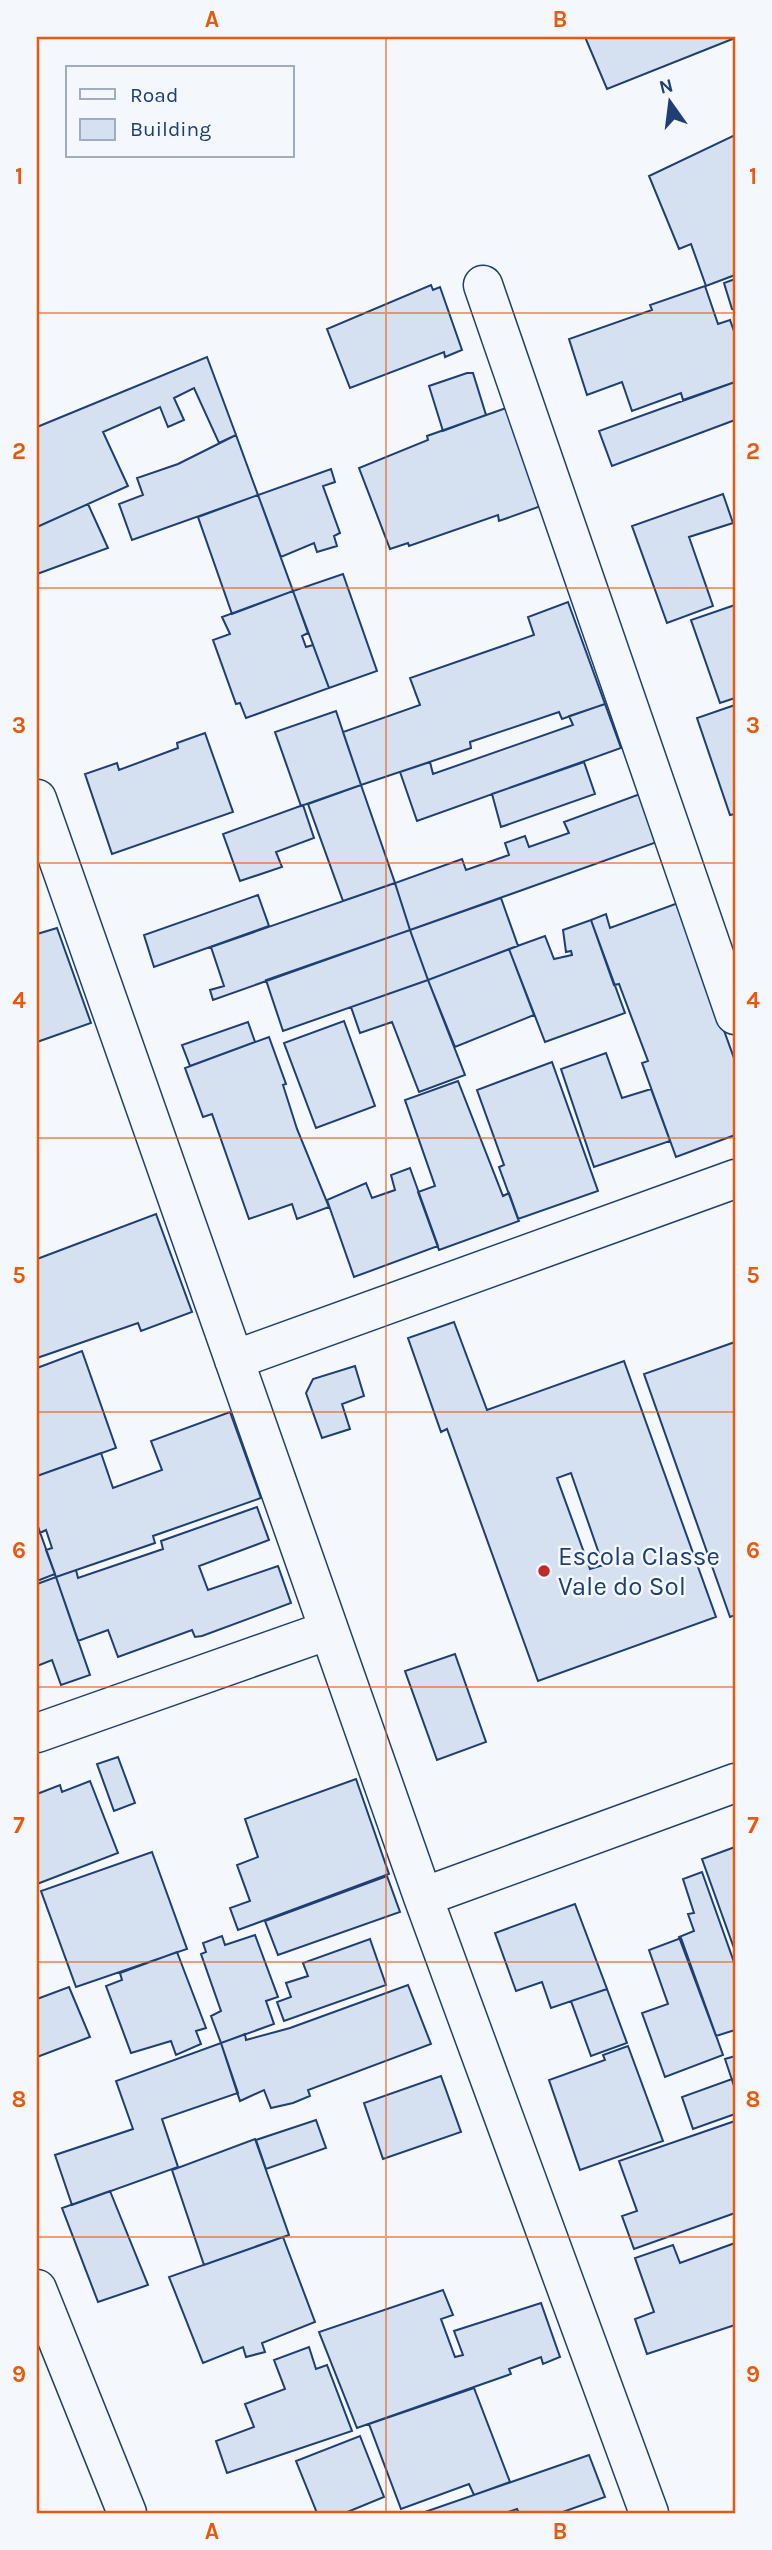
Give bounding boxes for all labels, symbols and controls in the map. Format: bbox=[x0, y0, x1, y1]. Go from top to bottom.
text: A bbox=[205, 6, 219, 33]
text: B bbox=[553, 6, 567, 33]
legend bbox=[66, 66, 294, 158]
north arrow bbox=[636, 66, 706, 136]
text: N bbox=[657, 74, 675, 99]
text: Road bbox=[130, 83, 178, 107]
text: Building bbox=[130, 117, 211, 141]
text: 1 bbox=[15, 163, 23, 190]
text: 1 bbox=[749, 163, 757, 190]
text: 2 bbox=[12, 438, 26, 465]
text: 2 bbox=[746, 438, 760, 465]
text: 3 bbox=[12, 712, 26, 739]
text: 3 bbox=[746, 712, 760, 739]
text: 4 bbox=[12, 987, 26, 1014]
text: 4 bbox=[746, 987, 760, 1014]
text: 5 bbox=[12, 1262, 26, 1289]
text: 5 bbox=[746, 1262, 760, 1289]
text: 6 bbox=[12, 1537, 26, 1564]
text: 6 bbox=[746, 1537, 760, 1564]
place label: Escola Classe Vale do Sol bbox=[558, 1541, 720, 1602]
marker: Escola Classe Vale do Sol bbox=[536, 1563, 552, 1579]
text: 7 bbox=[13, 1812, 25, 1839]
text: 7 bbox=[747, 1812, 759, 1839]
text: 8 bbox=[12, 2086, 26, 2113]
text: 8 bbox=[746, 2086, 760, 2113]
text: 9 bbox=[12, 2361, 26, 2388]
text: 9 bbox=[746, 2361, 760, 2388]
text: A bbox=[205, 2518, 219, 2545]
text: B bbox=[553, 2518, 567, 2545]

